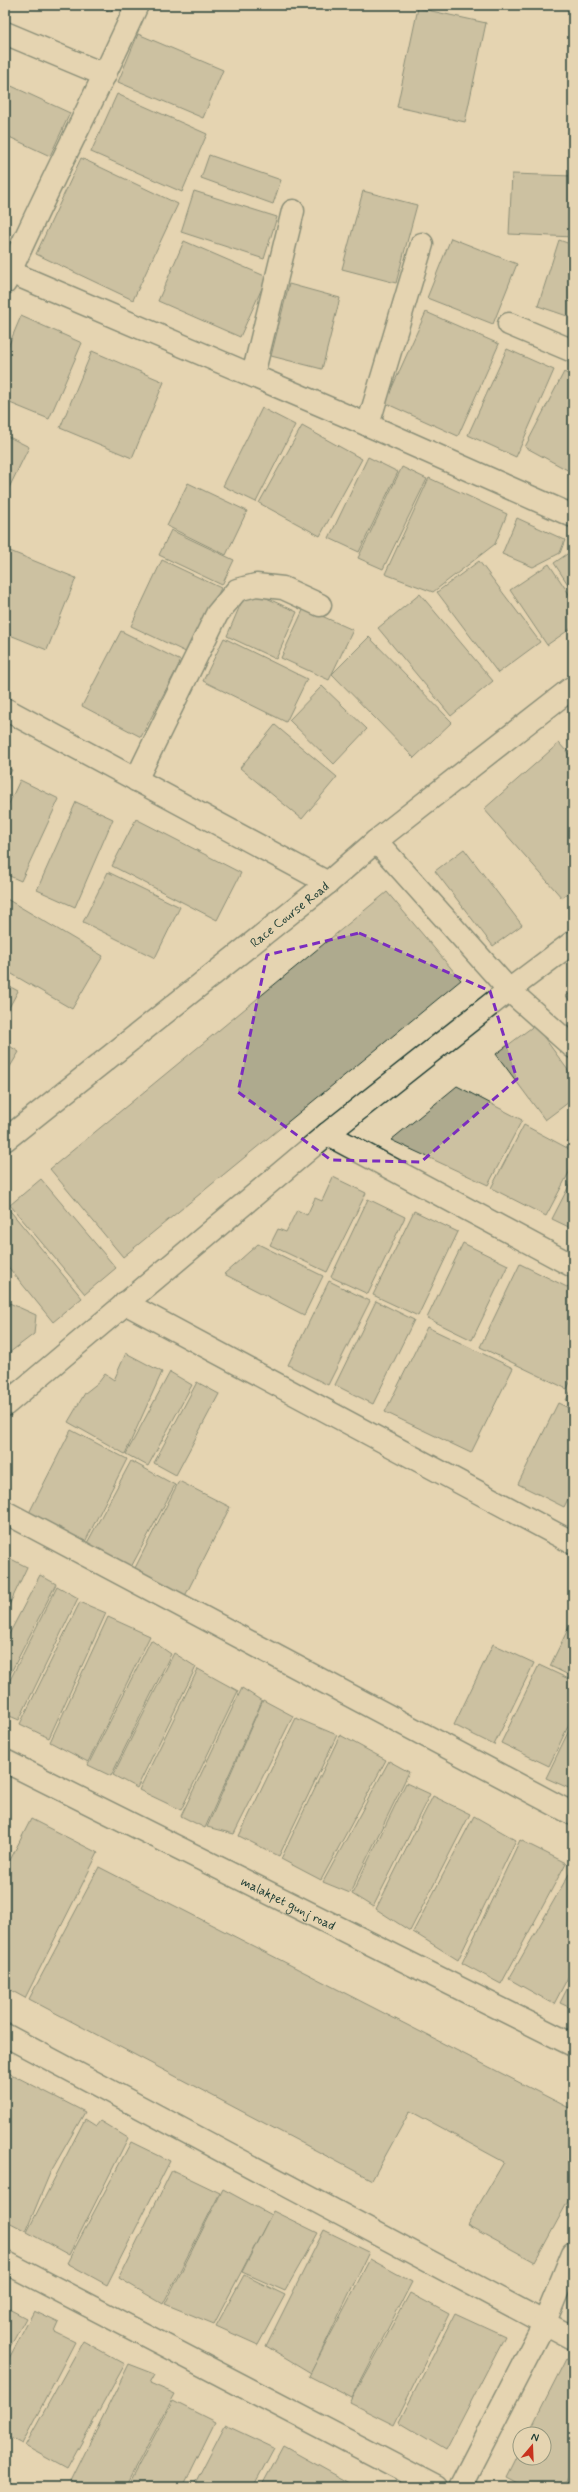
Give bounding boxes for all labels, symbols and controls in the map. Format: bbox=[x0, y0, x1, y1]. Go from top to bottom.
street label: Race Course Road bbox=[247, 878, 333, 952]
street label: malakpet gunj road bbox=[238, 1873, 338, 1935]
north arrow bbox=[512, 2426, 552, 2466]
text: N bbox=[529, 2430, 541, 2445]

